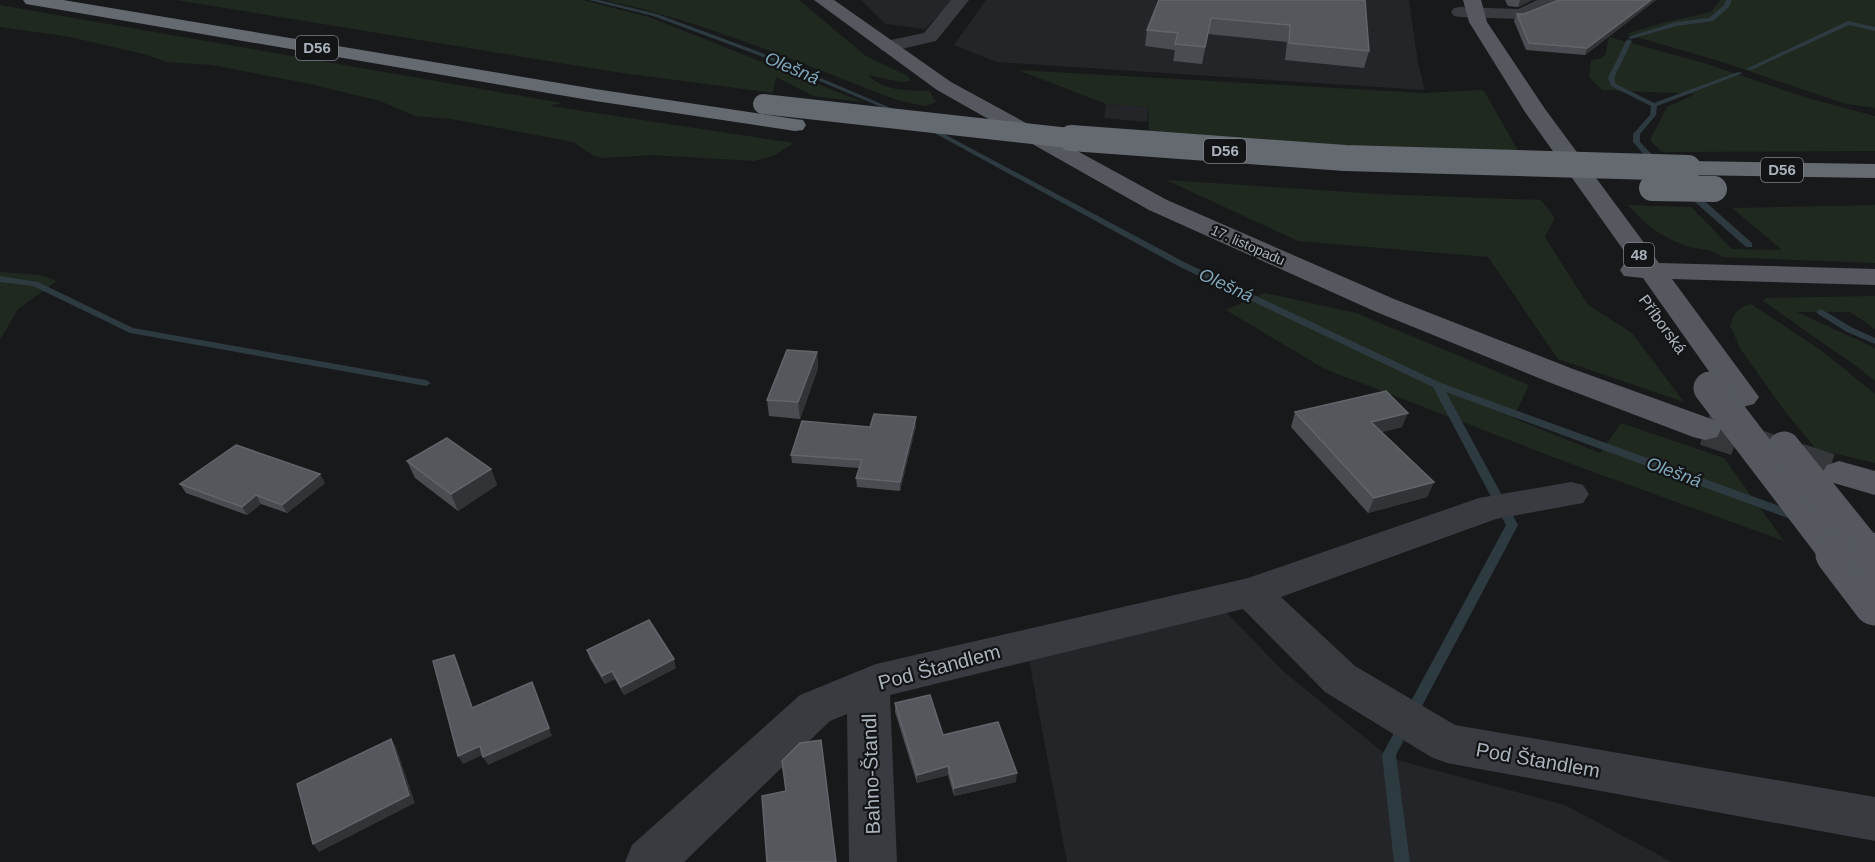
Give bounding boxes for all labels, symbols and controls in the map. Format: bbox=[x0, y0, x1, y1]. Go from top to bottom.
road number: D56 bbox=[296, 36, 338, 60]
water label: Olešná bbox=[762, 48, 822, 88]
road number: D56 bbox=[1204, 139, 1246, 163]
road number: D56 bbox=[1761, 158, 1803, 182]
street label: 17. listopadu bbox=[1208, 222, 1288, 268]
road number: 48 bbox=[1624, 243, 1654, 267]
water label: Olešná bbox=[1196, 264, 1256, 306]
street label: Příborská bbox=[1636, 292, 1690, 357]
water label: Olešná bbox=[1644, 453, 1704, 491]
street label: Pod Štandlem bbox=[875, 640, 1003, 694]
street label: Bahno-Štandl bbox=[858, 713, 884, 835]
street label: Pod Štandlem bbox=[1474, 738, 1602, 782]

